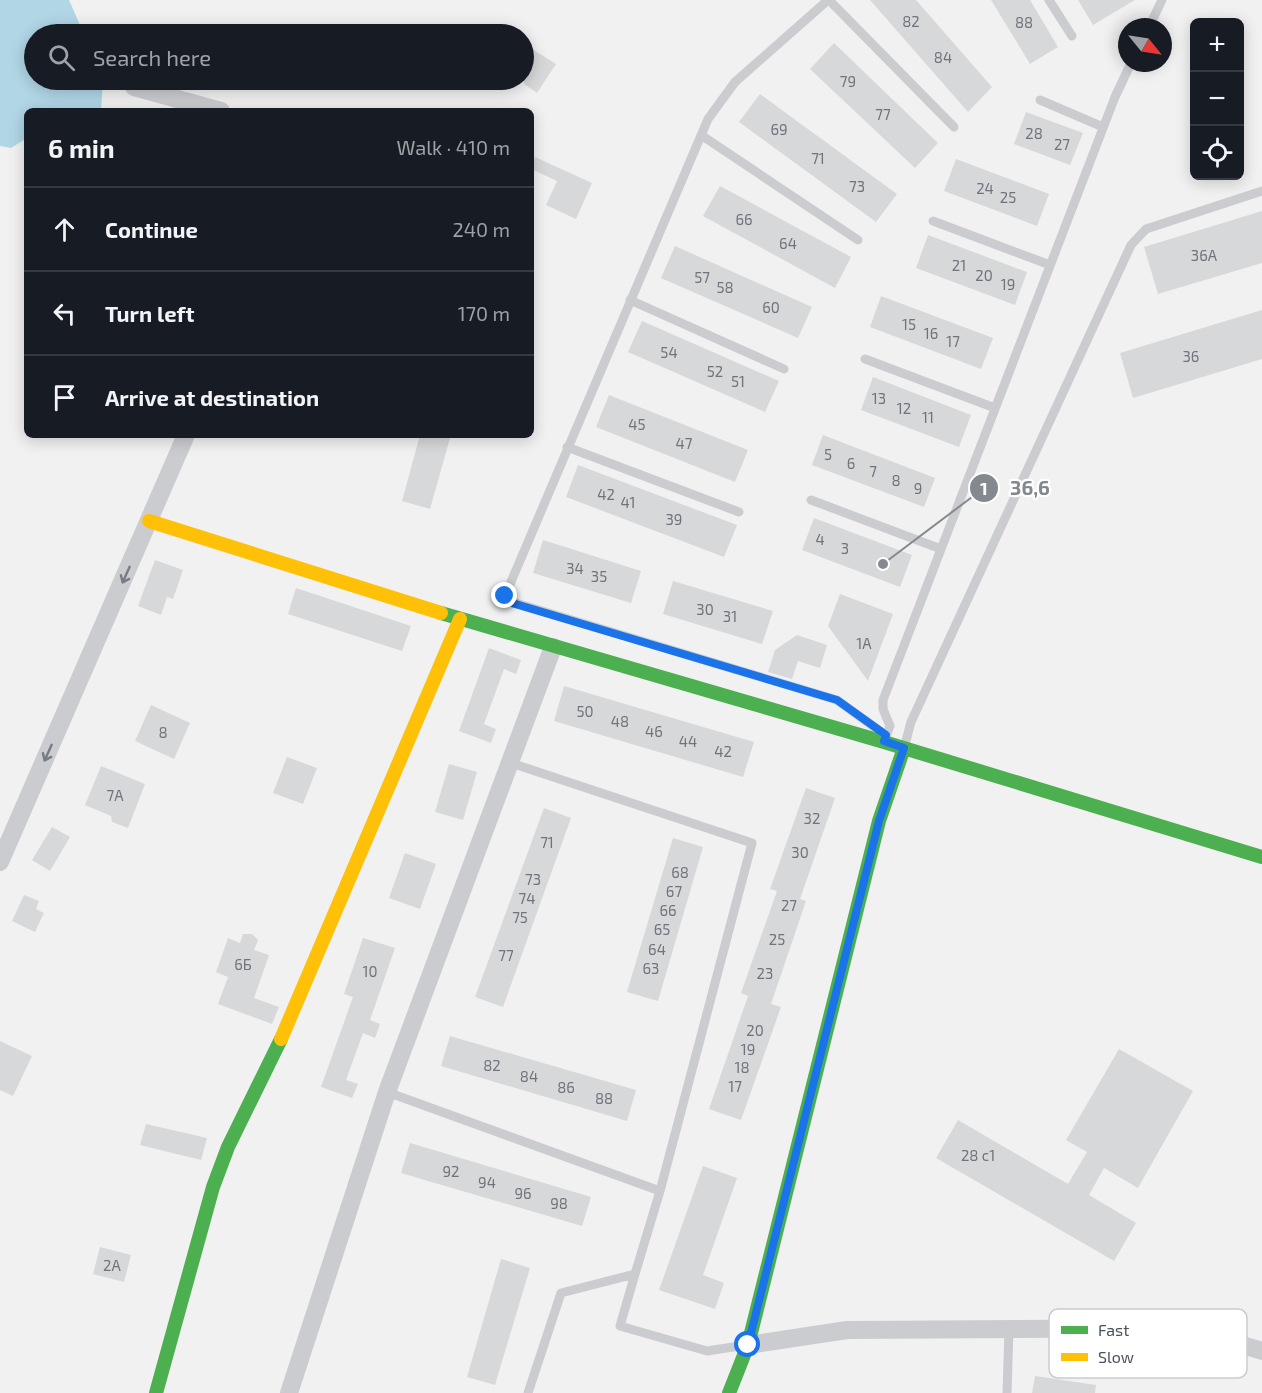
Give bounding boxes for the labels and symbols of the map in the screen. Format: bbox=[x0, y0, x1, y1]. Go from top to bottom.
house number: 82 bbox=[902, 12, 920, 30]
house number: 88 bbox=[1015, 13, 1033, 31]
north arrow bbox=[1118, 18, 1172, 72]
house number: 84 bbox=[934, 48, 952, 66]
house number: 79 bbox=[840, 72, 856, 90]
house number: 77 bbox=[875, 105, 891, 123]
house number: 69 bbox=[770, 120, 788, 138]
house number: 28 bbox=[1025, 124, 1043, 142]
house number: 27 bbox=[1054, 135, 1070, 153]
house number: 71 bbox=[811, 149, 825, 167]
house number: 73 bbox=[849, 177, 865, 195]
house number: 24 bbox=[976, 179, 994, 197]
house number: 25 bbox=[1000, 188, 1016, 206]
house number: 66 bbox=[735, 210, 753, 228]
house number: 64 bbox=[779, 234, 797, 252]
house number: 36А bbox=[1191, 246, 1218, 264]
house number: 21 bbox=[952, 256, 966, 274]
house number: 20 bbox=[975, 266, 993, 284]
house number: 57 bbox=[694, 268, 710, 286]
house number: 19 bbox=[1001, 275, 1015, 293]
house number: 58 bbox=[716, 278, 734, 296]
house number: 60 bbox=[762, 298, 780, 316]
house number: 15 bbox=[902, 315, 916, 333]
house number: 16 bbox=[924, 324, 938, 342]
house number: 17 bbox=[946, 332, 960, 350]
house number: 54 bbox=[660, 343, 678, 361]
house number: 36 bbox=[1183, 347, 1199, 365]
house number: 52 bbox=[707, 362, 723, 380]
house number: 51 bbox=[731, 372, 745, 390]
house number: 13 bbox=[872, 389, 886, 407]
house number: 12 bbox=[897, 399, 911, 417]
house number: 11 bbox=[922, 408, 934, 426]
house number: 45 bbox=[628, 415, 646, 433]
house number: 47 bbox=[676, 434, 693, 452]
house number: 5 bbox=[824, 445, 832, 463]
house number: 6 bbox=[847, 454, 855, 472]
house number: 7 bbox=[869, 462, 877, 480]
callout: 36,6 bbox=[969, 469, 1062, 507]
house number: 8 bbox=[891, 471, 901, 489]
text: 36,6 bbox=[1010, 475, 1050, 499]
text: 1 bbox=[980, 477, 988, 499]
house number: 9 bbox=[914, 479, 922, 497]
house number: 42 bbox=[597, 485, 615, 503]
house number: 41 bbox=[620, 493, 636, 511]
house number: 39 bbox=[666, 510, 682, 528]
house number: 4 bbox=[815, 530, 825, 548]
house number: 3 bbox=[841, 539, 849, 557]
house number: 34 bbox=[566, 559, 584, 577]
one-way arrow bbox=[119, 565, 131, 583]
house number: 35 bbox=[591, 567, 607, 585]
route end bbox=[491, 582, 517, 608]
house number: 30 bbox=[696, 600, 714, 618]
house number: 31 bbox=[723, 607, 737, 625]
house number: 1А bbox=[856, 634, 872, 652]
house number: 50 bbox=[576, 702, 594, 720]
house number: 48 bbox=[611, 712, 629, 730]
house number: 46 bbox=[645, 722, 663, 740]
house number: 8 bbox=[158, 723, 168, 741]
house number: 44 bbox=[679, 732, 697, 750]
house number: 42 bbox=[714, 742, 732, 760]
one-way arrow bbox=[41, 744, 53, 762]
house number: 7А bbox=[106, 786, 124, 804]
house number: 32 bbox=[804, 809, 820, 827]
house number: 71 bbox=[540, 833, 554, 851]
house number: 30 bbox=[791, 843, 809, 861]
house number: 68 bbox=[671, 863, 689, 881]
house number: 73 bbox=[525, 870, 541, 888]
house number: 67 bbox=[666, 882, 682, 900]
house number: 74 bbox=[519, 889, 535, 907]
house number: 27 bbox=[781, 896, 797, 914]
house number: 66 bbox=[659, 901, 677, 919]
house number: 75 bbox=[512, 908, 528, 926]
house number: 65 bbox=[654, 920, 670, 938]
house number: 25 bbox=[769, 930, 785, 948]
house number: 64 bbox=[648, 940, 666, 958]
house number: 77 bbox=[498, 946, 514, 964]
house number: 6Б bbox=[234, 955, 252, 973]
house number: 63 bbox=[643, 959, 659, 977]
house number: 10 bbox=[362, 962, 378, 980]
house number: 23 bbox=[757, 964, 773, 982]
house number: 20 bbox=[746, 1021, 764, 1039]
house number: 19 bbox=[741, 1040, 755, 1058]
house number: 82 bbox=[483, 1056, 501, 1074]
house number: 18 bbox=[734, 1058, 750, 1076]
house number: 84 bbox=[520, 1067, 538, 1085]
house number: 17 bbox=[728, 1077, 742, 1095]
house number: 86 bbox=[557, 1078, 575, 1096]
house number: 88 bbox=[595, 1089, 613, 1107]
house number: 28 с1 bbox=[961, 1146, 995, 1164]
house number: 92 bbox=[442, 1162, 460, 1180]
house number: 94 bbox=[478, 1173, 496, 1191]
house number: 96 bbox=[514, 1184, 532, 1202]
house number: 98 bbox=[550, 1194, 568, 1212]
house number: 2А bbox=[103, 1256, 122, 1274]
legend bbox=[1049, 1309, 1247, 1378]
text: Fast bbox=[1098, 1320, 1129, 1339]
route start bbox=[734, 1331, 760, 1357]
text: Slow bbox=[1098, 1347, 1134, 1366]

